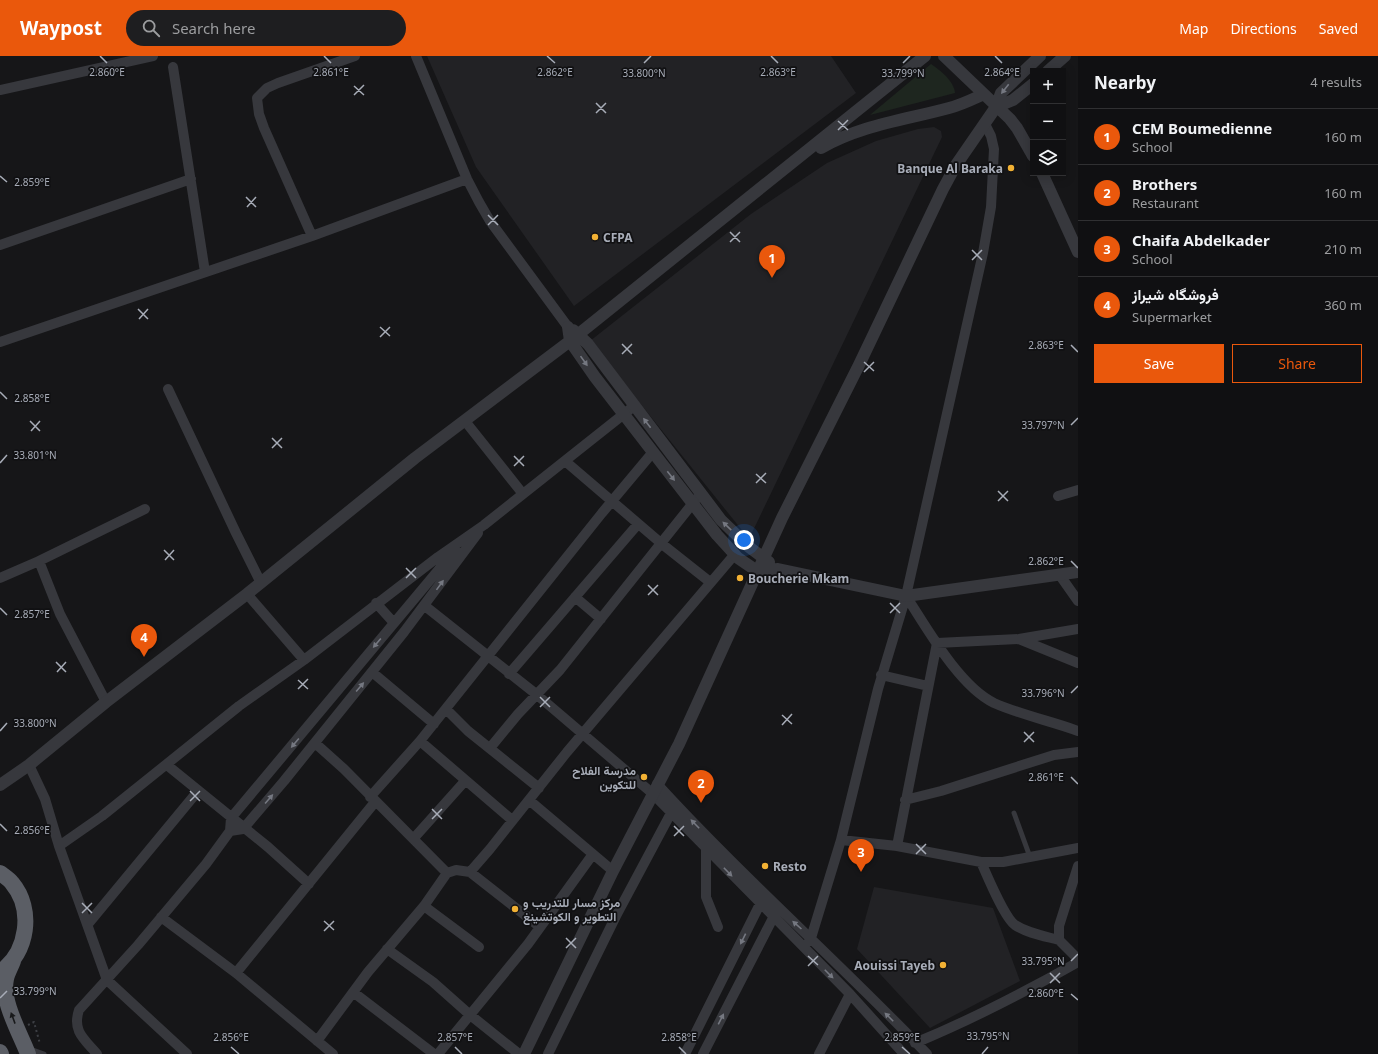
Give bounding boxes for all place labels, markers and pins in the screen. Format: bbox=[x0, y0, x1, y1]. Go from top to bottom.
place label: Banque Al Baraka bbox=[897, 160, 1003, 177]
marker: Banque Al Baraka bbox=[1006, 163, 1016, 173]
place label: CFPA bbox=[603, 229, 633, 246]
marker: CFPA bbox=[590, 232, 600, 242]
pin: 1 bbox=[759, 245, 785, 278]
place label: Boucherie Mkam bbox=[748, 570, 849, 587]
marker: Boucherie Mkam bbox=[735, 573, 745, 583]
pin: 4 bbox=[131, 624, 157, 657]
place label: مدرسة الفلاح للتكوين bbox=[572, 762, 636, 793]
pin: 2 bbox=[688, 770, 714, 803]
marker: مدرسة الفلاح للتكوين bbox=[639, 772, 649, 782]
pin: 3 bbox=[848, 839, 874, 872]
place label: Resto bbox=[773, 858, 807, 875]
marker: Resto bbox=[760, 861, 770, 871]
place label: مركز مسار للتدريب و التطوير و الكوتشينغ bbox=[523, 894, 621, 925]
marker: مركز مسار للتدريب و التطوير و الكوتشينغ bbox=[510, 904, 520, 914]
place label: Aouissi Tayeb bbox=[854, 957, 935, 974]
marker: Aouissi Tayeb bbox=[938, 960, 948, 970]

